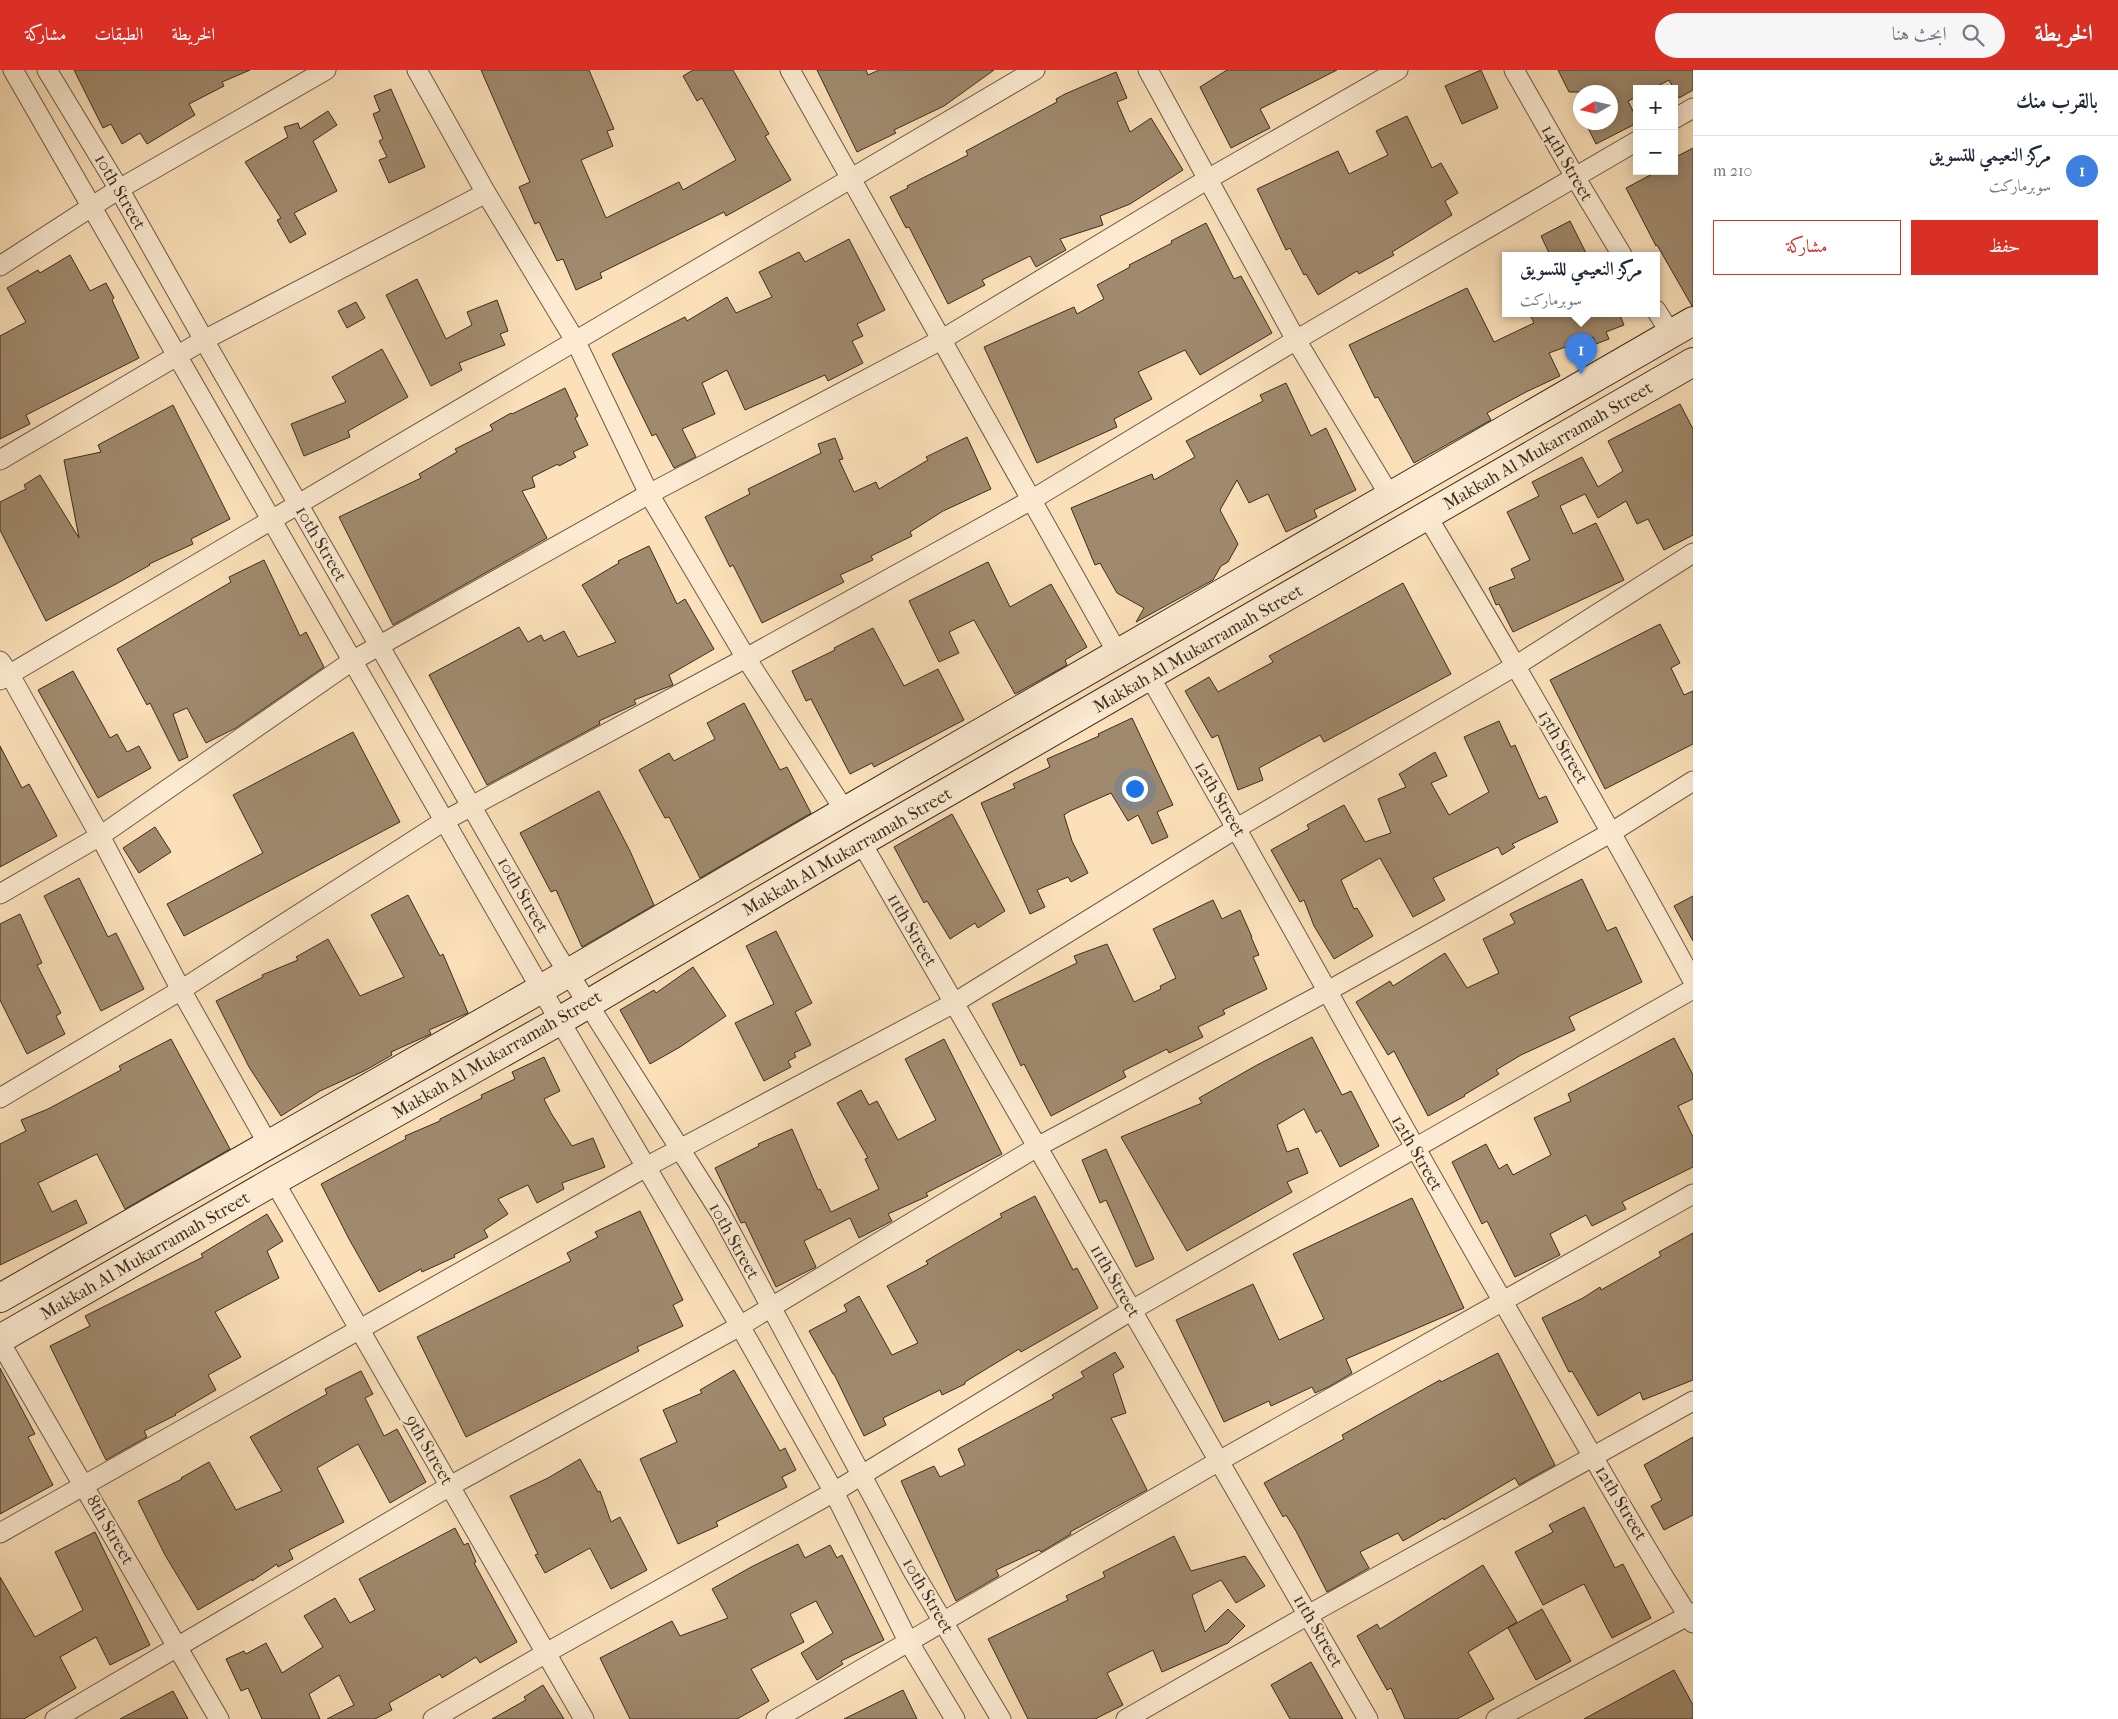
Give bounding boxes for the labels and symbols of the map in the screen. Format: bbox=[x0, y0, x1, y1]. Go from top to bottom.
north arrow bbox=[1573, 85, 1618, 130]
street label: 14th Street bbox=[1537, 121, 1598, 206]
street label: 10th Street bbox=[90, 150, 150, 234]
pin: 1 bbox=[1565, 333, 1597, 374]
street label: Makkah Al Mukarramah Street bbox=[1439, 377, 1657, 515]
street label: 10th Street bbox=[291, 502, 351, 586]
street label: Makkah Al Mukarramah Street bbox=[1089, 580, 1307, 718]
street label: 13th Street bbox=[1533, 706, 1593, 788]
street label: 12th Street bbox=[1190, 758, 1250, 841]
your location bbox=[1122, 776, 1148, 802]
street label: Makkah Al Mukarramah Street bbox=[738, 783, 956, 921]
street label: 10th Street bbox=[493, 853, 553, 937]
street label: 11th Street bbox=[883, 890, 942, 971]
street label: Makkah Al Mukarramah Street bbox=[388, 986, 606, 1124]
street label: 12th Street bbox=[1387, 1112, 1447, 1195]
street label: Makkah Al Mukarramah Street bbox=[36, 1187, 254, 1325]
street label: 10th Street bbox=[704, 1199, 764, 1283]
street label: 11th Street bbox=[1086, 1241, 1145, 1322]
street label: 9th Street bbox=[401, 1411, 458, 1489]
street label: 12th Street bbox=[1590, 1462, 1652, 1545]
street label: 8th Street bbox=[82, 1491, 139, 1569]
street label: 10th Street bbox=[898, 1554, 958, 1638]
street label: 11th Street bbox=[1289, 1591, 1348, 1672]

